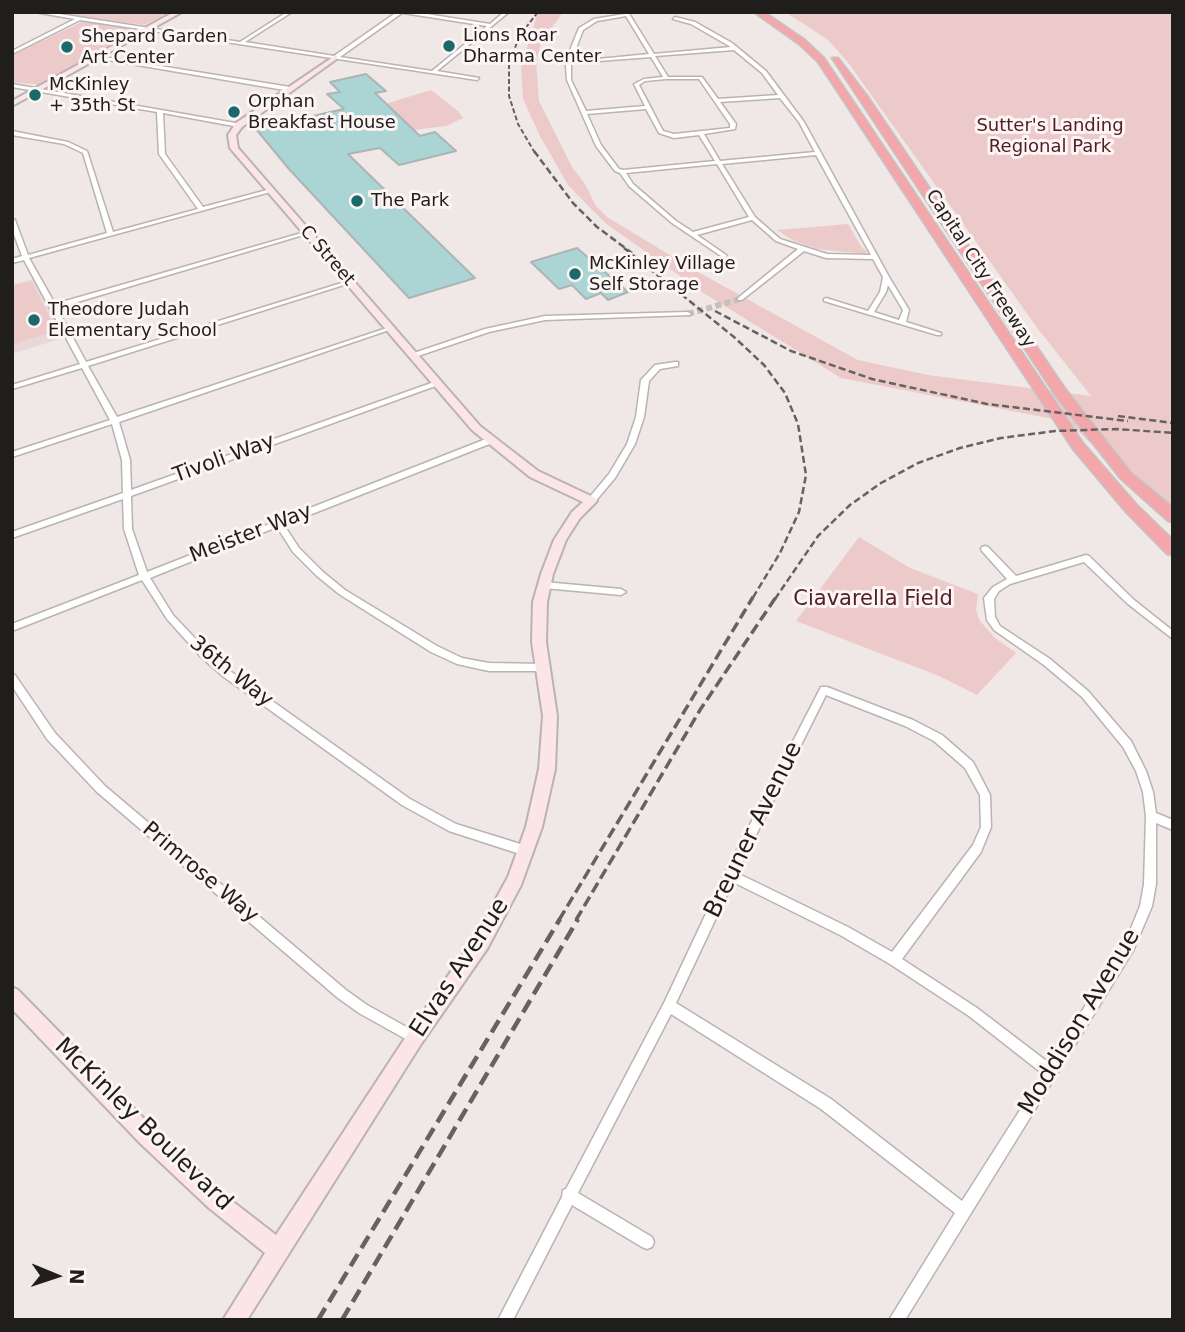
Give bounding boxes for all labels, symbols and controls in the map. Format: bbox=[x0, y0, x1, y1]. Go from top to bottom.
place label: Lions Roar Dharma Center bbox=[463, 25, 601, 68]
place label: Shepard Garden Art Center bbox=[81, 26, 228, 68]
marker: Lions Roar Dharma Center bbox=[441, 38, 457, 54]
marker: Shepard Garden Art Center bbox=[59, 39, 75, 55]
place label: McKinley + 35th St bbox=[49, 74, 135, 116]
marker: McKinley + 35th St bbox=[27, 87, 43, 103]
place label: Orphan Breakfast House bbox=[248, 91, 396, 134]
marker: Orphan Breakfast House bbox=[226, 104, 242, 120]
park label: Sutter's Landing Regional Park bbox=[976, 115, 1124, 158]
street label: Capital City Freeway bbox=[921, 186, 1039, 352]
place label: The Park bbox=[371, 190, 449, 212]
marker: The Park bbox=[349, 193, 365, 209]
street label: C Street bbox=[295, 221, 359, 291]
place label: McKinley Village Self Storage bbox=[589, 253, 736, 296]
marker: McKinley Village Self Storage bbox=[567, 266, 583, 282]
place label: Theodore Judah Elementary School bbox=[48, 299, 217, 342]
marker: Theodore Judah Elementary School bbox=[26, 312, 42, 328]
street label: Tivoli Way bbox=[170, 429, 278, 489]
street label: Meister Way bbox=[186, 499, 316, 569]
park label: Ciavarella Field bbox=[793, 587, 953, 613]
street label: 36th Way bbox=[184, 631, 278, 713]
street label: Breuner Avenue bbox=[699, 737, 809, 923]
street label: Primrose Way bbox=[137, 817, 263, 929]
street label: Elvas Avenue bbox=[404, 893, 516, 1043]
street label: Moddison Avenue bbox=[1013, 924, 1147, 1120]
street label: McKinley Boulevard bbox=[48, 1033, 238, 1217]
north arrow bbox=[21, 1241, 91, 1311]
text: N bbox=[66, 1268, 88, 1285]

